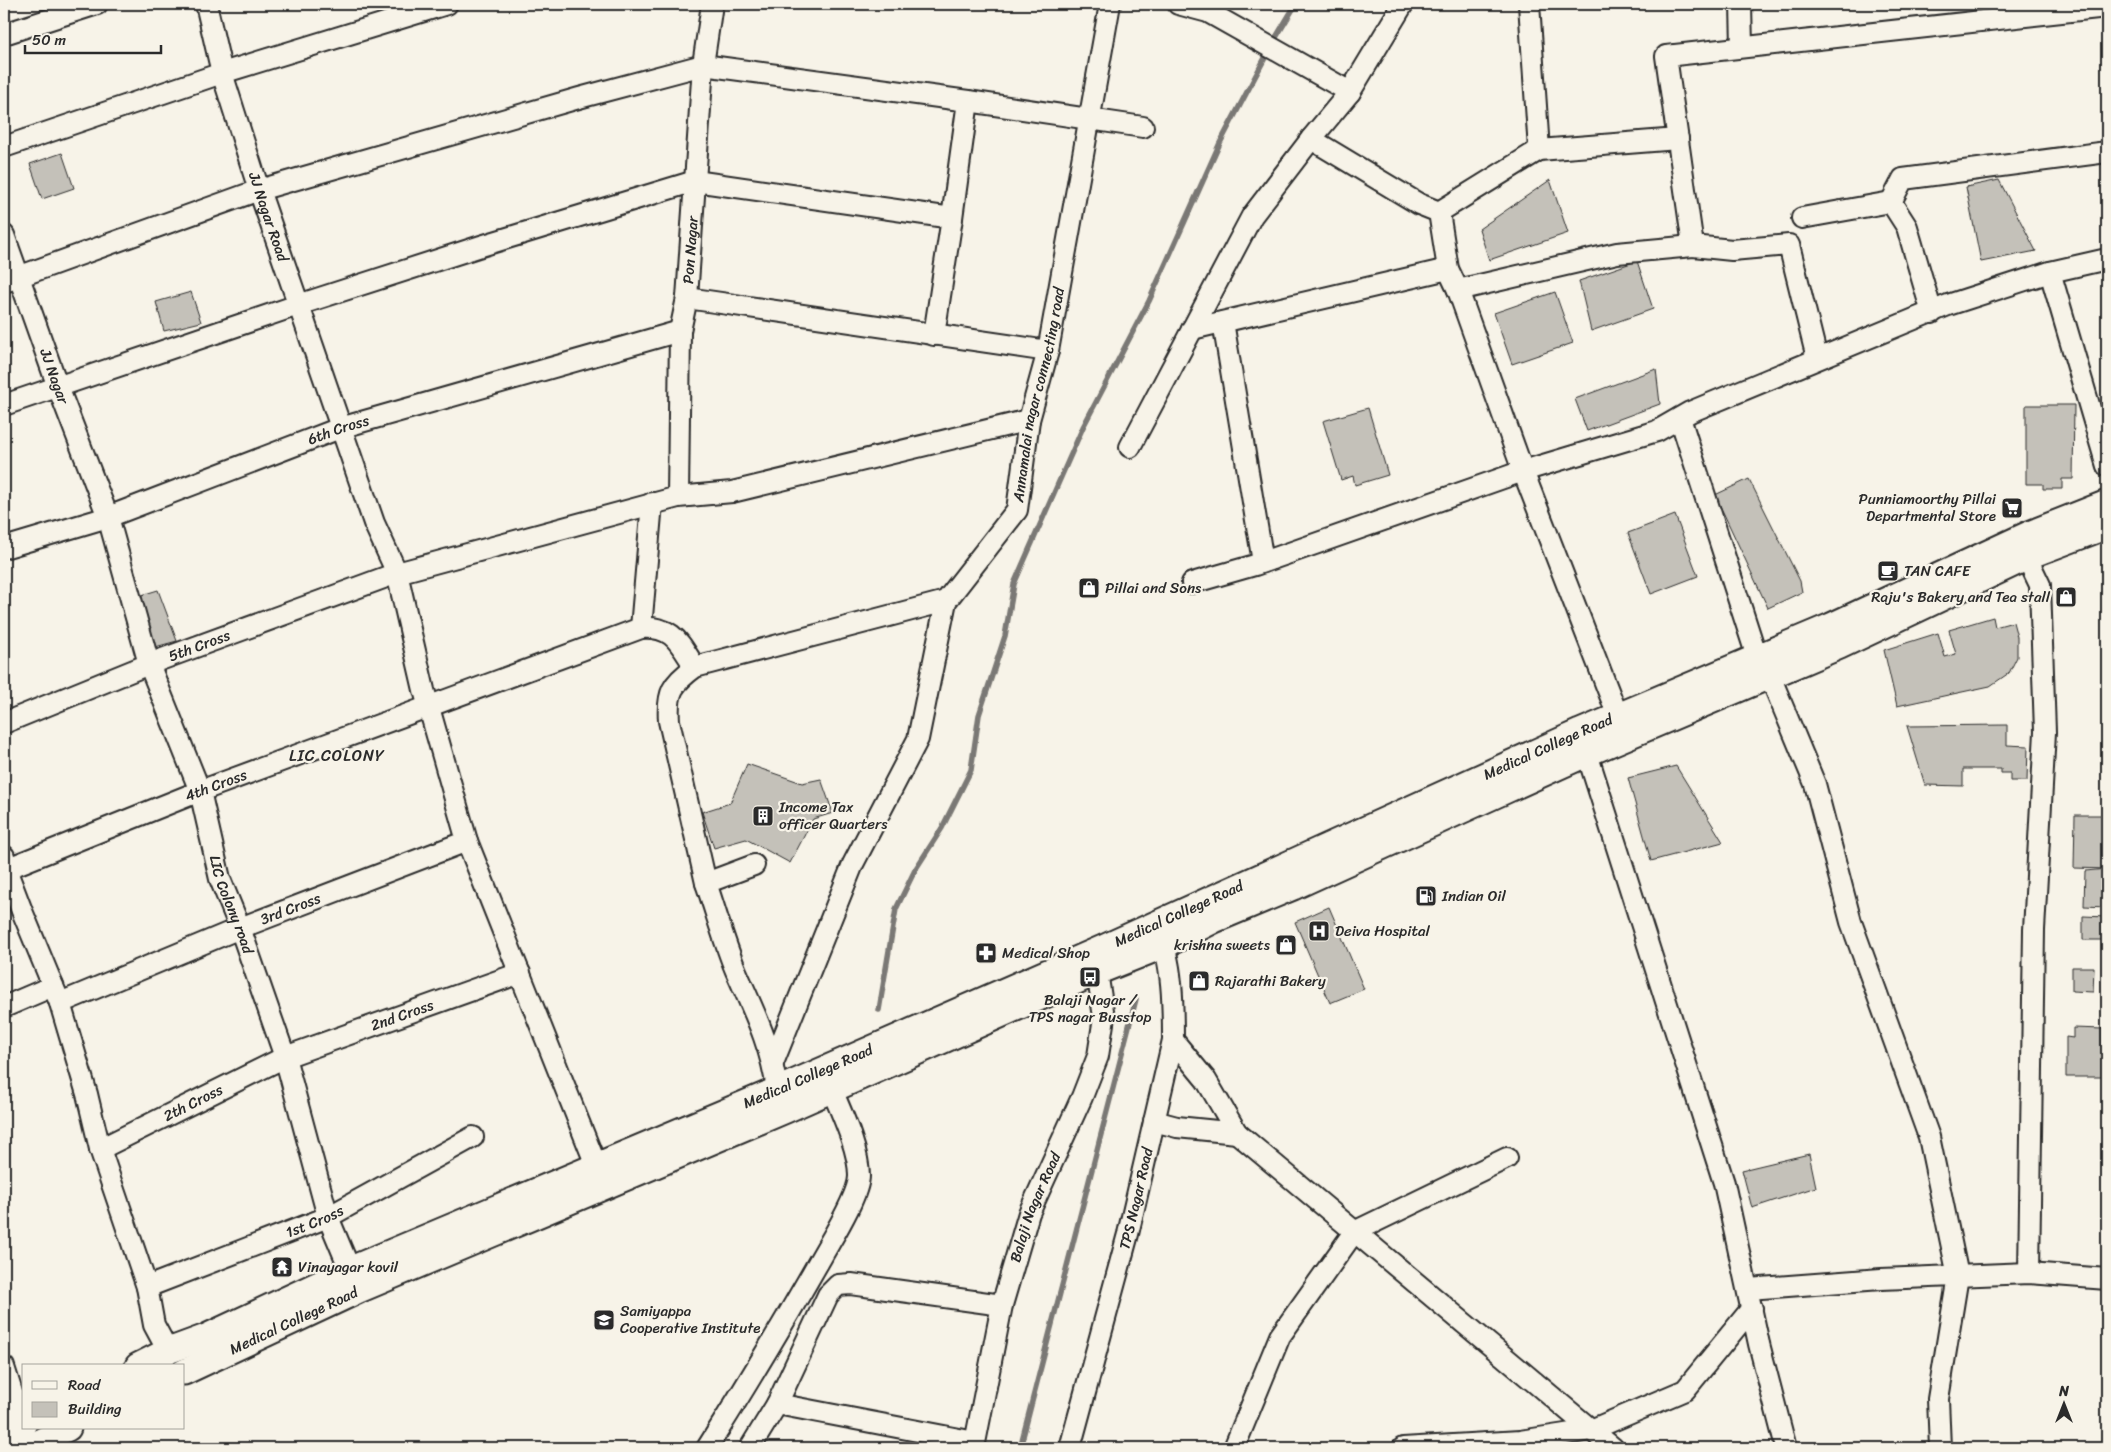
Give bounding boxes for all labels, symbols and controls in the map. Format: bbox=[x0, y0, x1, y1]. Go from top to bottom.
scale bar bbox=[25, 22, 161, 54]
text: 50 m bbox=[32, 27, 67, 53]
street label: JJ Nagar Road bbox=[241, 168, 296, 266]
street label: Pon Nagar bbox=[675, 214, 706, 285]
street label: Annamalai nagar connecting road bbox=[1005, 284, 1072, 505]
street label: JJ Nagar bbox=[32, 344, 77, 409]
street label: 6th Cross bbox=[304, 407, 372, 452]
place label: Punniamoorthy Pillai Departmental Store bbox=[1859, 486, 1997, 529]
supermarket icon: Punniamoorthy Pillai Departmental Store bbox=[2000, 496, 2024, 520]
place label: TAN CAFE bbox=[1904, 558, 1972, 584]
cafe icon: TAN CAFE bbox=[1876, 559, 1900, 583]
place label: Pillai and Sons bbox=[1105, 575, 1202, 601]
shop icon: Pillai and Sons bbox=[1077, 576, 1101, 600]
place label: Raju's Bakery and Tea stall bbox=[1871, 584, 2051, 610]
shop icon: Raju's Bakery and Tea stall bbox=[2054, 585, 2078, 609]
street label: 5th Cross bbox=[164, 622, 234, 669]
street label: Medical College Road bbox=[1479, 706, 1618, 787]
district label: LIC COLONY bbox=[289, 741, 385, 770]
street label: 4th Cross bbox=[181, 762, 251, 809]
place label: Income Tax officer Quarters bbox=[778, 794, 888, 837]
building icon: Income Tax officer Quarters bbox=[751, 804, 775, 828]
street label: LIC Colony road bbox=[202, 853, 261, 958]
street label: Medical College Road bbox=[1110, 873, 1249, 954]
place label: Indian Oil bbox=[1441, 883, 1507, 909]
fuel station icon: Indian Oil bbox=[1414, 884, 1438, 908]
street label: 3rd Cross bbox=[256, 885, 325, 932]
place label: Deiva Hospital bbox=[1335, 918, 1431, 944]
hospital icon: Deiva Hospital bbox=[1307, 919, 1331, 943]
place label: krishna sweets bbox=[1174, 932, 1271, 958]
shop icon: krishna sweets bbox=[1274, 933, 1298, 957]
place label: Medical Shop bbox=[1002, 940, 1090, 966]
pharmacy icon: Medical Shop bbox=[974, 941, 998, 965]
bus stop icon: Balaji Nagar / TPS nagar Busstop bbox=[1078, 965, 1102, 989]
place label: Rajarathi Bakery bbox=[1215, 968, 1326, 994]
shop icon: Rajarathi Bakery bbox=[1187, 969, 1211, 993]
place label: Balaji Nagar / TPS nagar Busstop bbox=[1029, 987, 1151, 1030]
street label: 2nd Cross bbox=[367, 992, 437, 1038]
street label: Medical College Road bbox=[739, 1036, 878, 1116]
street label: 2th Cross bbox=[159, 1077, 228, 1129]
street label: TPS Nagar Road bbox=[1111, 1144, 1161, 1253]
street label: Balaji Nagar Road bbox=[1002, 1147, 1069, 1266]
street label: 1st Cross bbox=[282, 1198, 349, 1245]
place label: Vinayagar kovil bbox=[298, 1254, 399, 1280]
temple icon: Vinayagar kovil bbox=[270, 1255, 294, 1279]
street label: Medical College Road bbox=[225, 1279, 363, 1362]
place label: Samiyappa Cooperative Institute bbox=[620, 1298, 760, 1341]
school or university icon: Samiyappa Cooperative Institute bbox=[592, 1308, 616, 1332]
legend bbox=[22, 1364, 185, 1430]
text: Road bbox=[68, 1372, 101, 1398]
text: N bbox=[2058, 1379, 2069, 1404]
north arrow bbox=[2038, 1380, 2088, 1430]
text: Building bbox=[68, 1396, 122, 1422]

